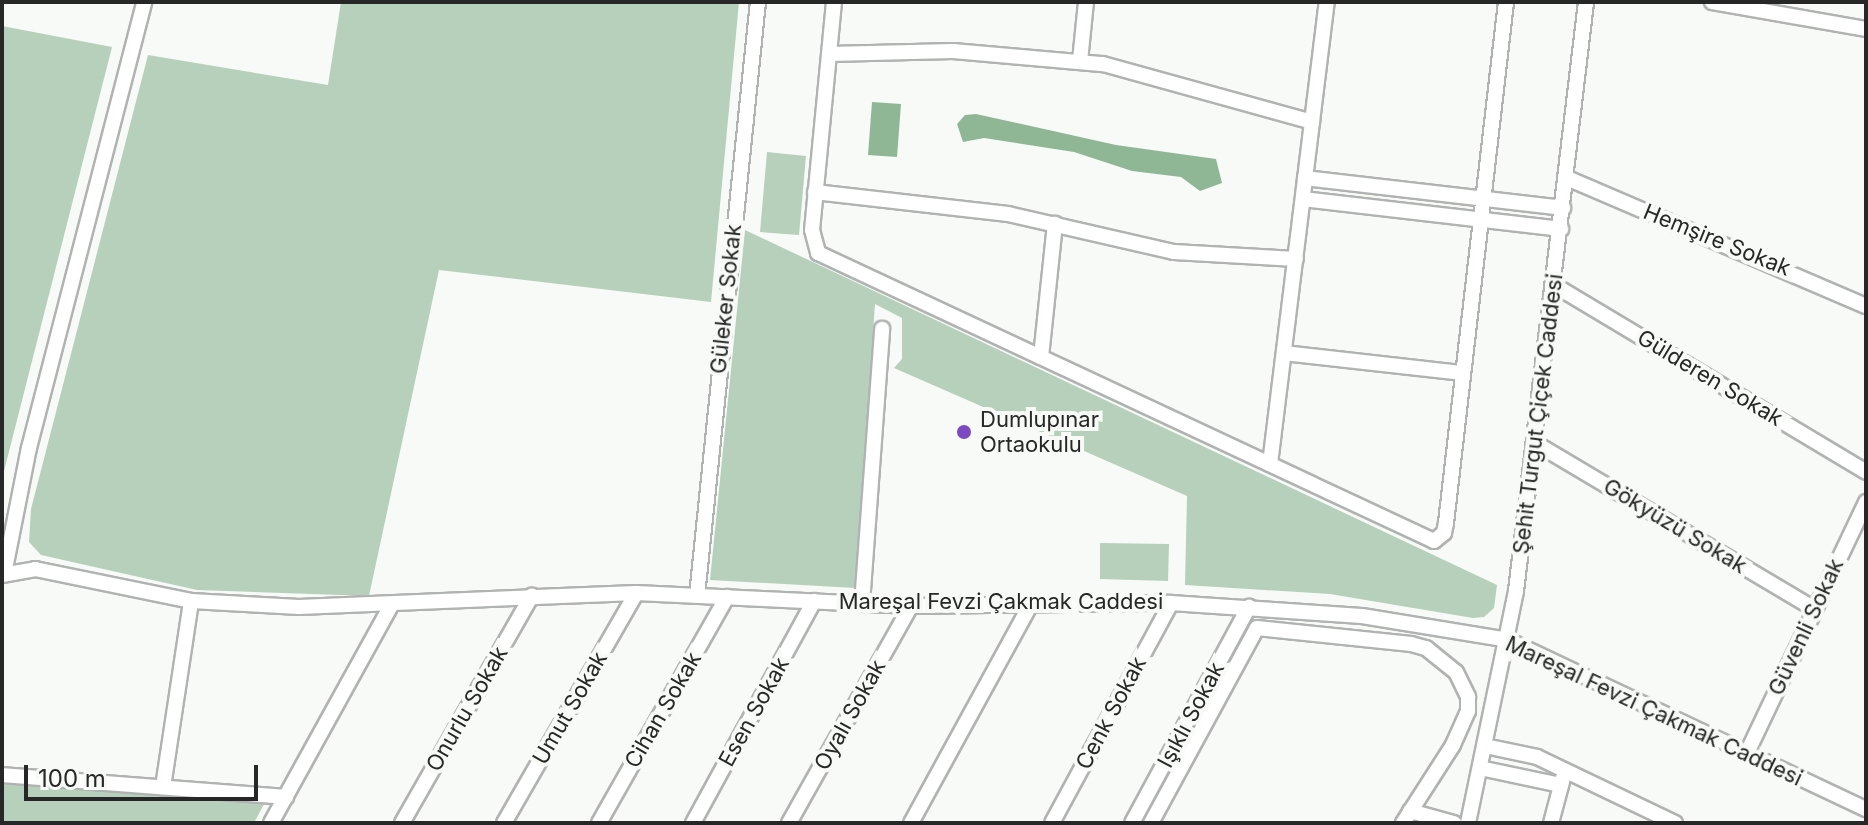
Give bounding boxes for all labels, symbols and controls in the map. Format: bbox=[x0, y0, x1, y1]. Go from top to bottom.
street label: Hemşire Sokak bbox=[1640, 199, 1794, 281]
street label: Güleker Sokak bbox=[705, 223, 747, 375]
street label: Şehit Turgut Çiçek Caddesi bbox=[1508, 272, 1568, 556]
street label: Gülderen Sokak bbox=[1633, 324, 1787, 432]
place label: Dumlupınar Ortaokulu bbox=[980, 406, 1099, 458]
marker: Dumlupınar Ortaokulu bbox=[955, 423, 973, 441]
street label: Gökyüzü Sokak bbox=[1599, 473, 1751, 579]
street label: Güvenli Sokak bbox=[1763, 554, 1849, 700]
street label: Mareşal Fevzi Çakmak Caddesi bbox=[839, 589, 1163, 615]
street label: Mareşal Fevzi Çakmak Caddesi bbox=[1501, 630, 1807, 792]
street label: Onurlu Sokak bbox=[421, 642, 513, 776]
street label: Umut Sokak bbox=[527, 647, 613, 769]
street label: Cihan Sokak bbox=[619, 647, 707, 773]
street label: Cenk Sokak bbox=[1070, 652, 1152, 774]
street label: Esen Sokak bbox=[713, 653, 795, 771]
street label: Oyalı Sokak bbox=[809, 655, 891, 775]
street label: Işıklı Sokak bbox=[1152, 658, 1230, 772]
scale bar bbox=[28, 749, 262, 799]
text: 100 m bbox=[38, 764, 106, 793]

